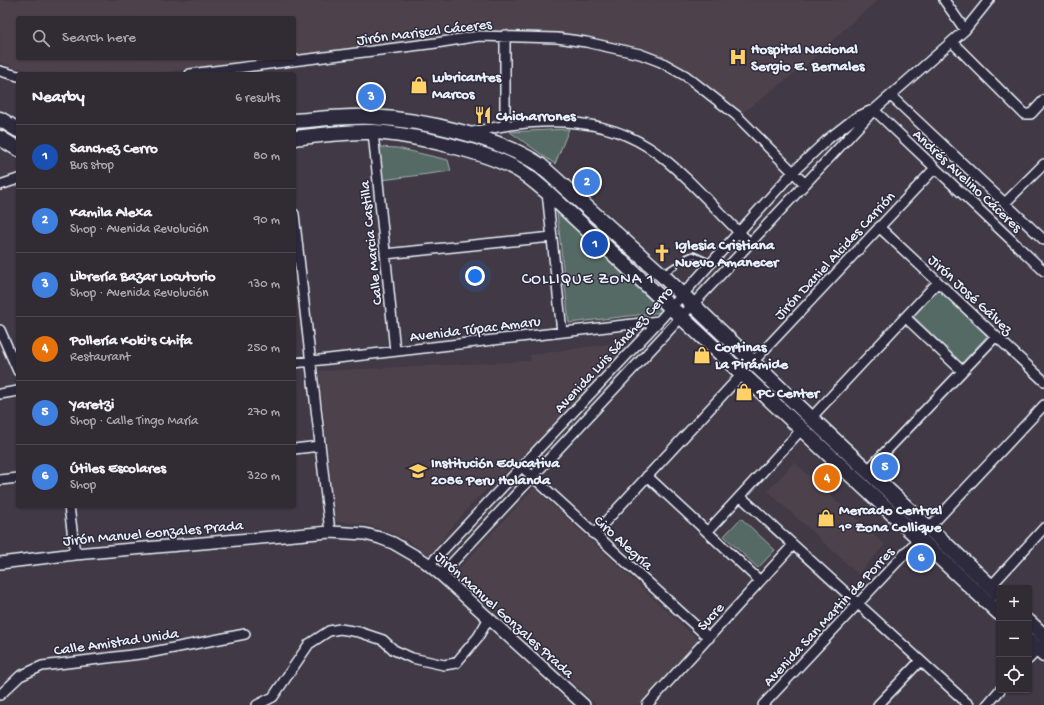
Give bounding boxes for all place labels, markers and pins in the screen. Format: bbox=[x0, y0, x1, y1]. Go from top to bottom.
place label: Hospital Nacional Sergio E. Bernales bbox=[751, 41, 866, 76]
hospital icon: Hospital Nacional Sergio E. Bernales bbox=[728, 47, 748, 67]
place label: Lubricantes Marcos bbox=[432, 69, 502, 104]
shop icon: Lubricantes Marcos bbox=[409, 75, 429, 95]
pin: 3 bbox=[358, 82, 384, 112]
restaurant icon: Chicharrones bbox=[473, 105, 493, 125]
place label: Chicharrones bbox=[495, 108, 577, 126]
pin: 2 bbox=[574, 167, 600, 197]
pin: 1 bbox=[582, 229, 608, 259]
place label: Iglesia Cristiana Nuevo Amanecer bbox=[675, 237, 780, 272]
church icon: Iglesia Cristiana Nuevo Amanecer bbox=[652, 243, 672, 263]
place label: Cortinas La Pirámide bbox=[714, 339, 789, 374]
shop icon: Cortinas La Pirámide bbox=[692, 345, 712, 365]
shop icon: PC Center bbox=[734, 382, 754, 402]
place label: PC Center bbox=[756, 385, 821, 403]
pin: 5 bbox=[872, 452, 898, 482]
place label: Institución Educativa 2086 Peru Holanda bbox=[431, 455, 560, 490]
school or university icon: Institución Educativa 2086 Peru Holanda bbox=[408, 461, 428, 481]
pin: 4 bbox=[814, 463, 840, 493]
place label: Mercado Central 1° Zona Collique bbox=[838, 502, 943, 537]
shop icon: Mercado Central 1° Zona Collique bbox=[816, 508, 836, 528]
pin: 6 bbox=[908, 543, 934, 573]

